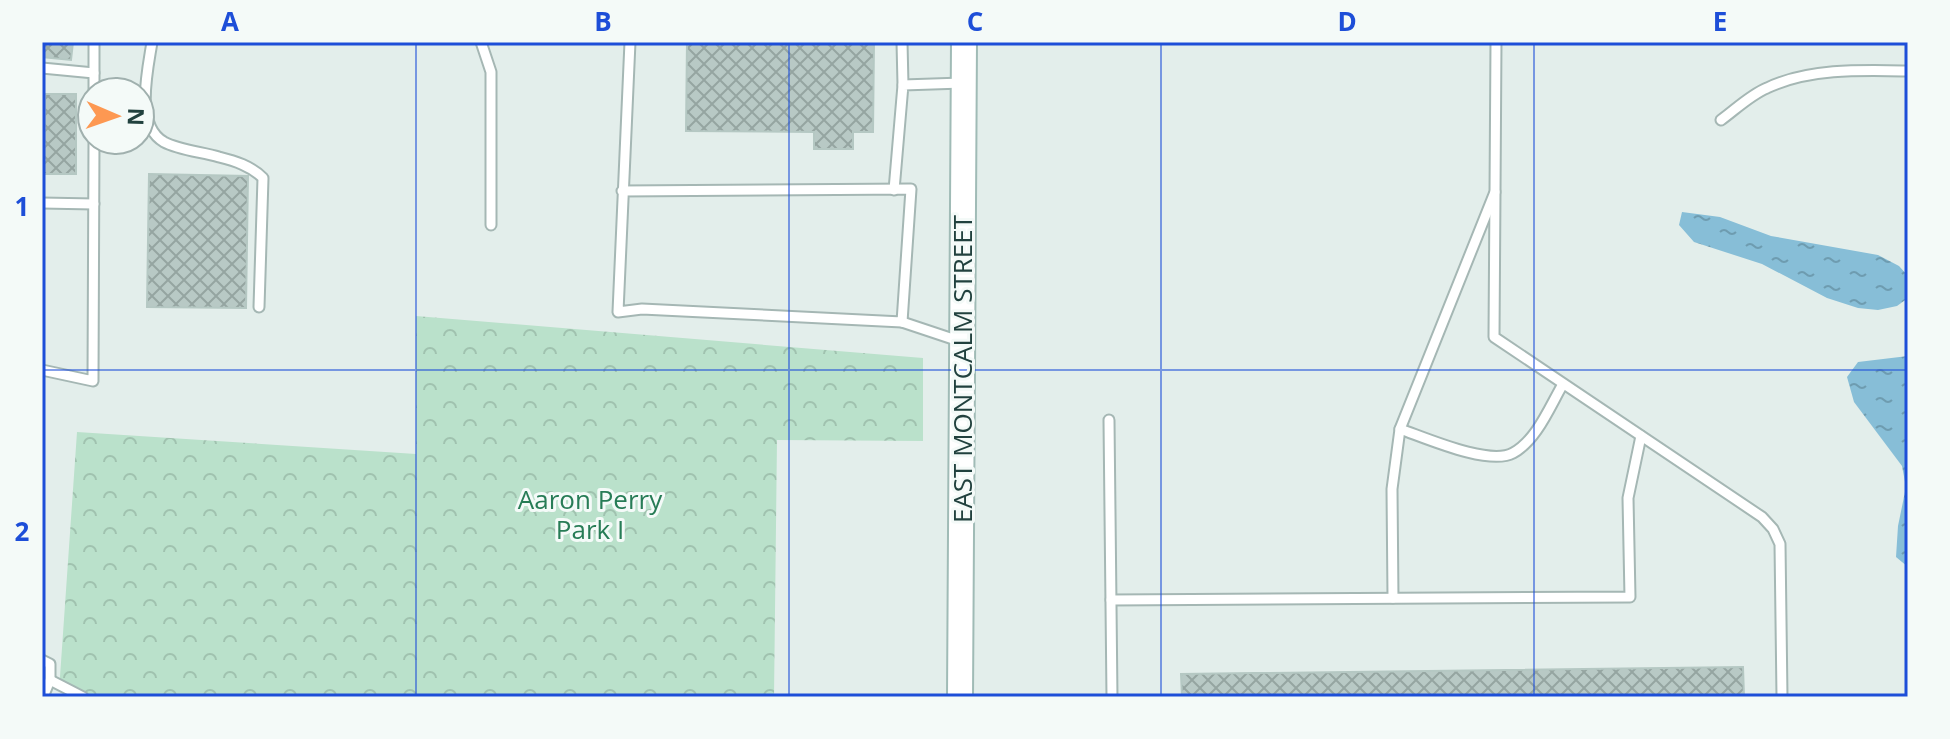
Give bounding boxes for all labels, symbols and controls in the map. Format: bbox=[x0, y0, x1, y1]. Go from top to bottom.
text: A bbox=[221, 3, 239, 39]
text: B bbox=[594, 3, 612, 39]
text: C bbox=[967, 3, 983, 39]
text: D bbox=[1337, 3, 1357, 39]
text: E bbox=[1713, 3, 1727, 39]
north arrow bbox=[76, 76, 156, 156]
text: N bbox=[122, 107, 152, 126]
text: 1 bbox=[15, 188, 29, 224]
street label: EAST MONTCALM STREET bbox=[944, 214, 980, 523]
park label: Aaron Perry Park I bbox=[518, 481, 663, 547]
text: 2 bbox=[15, 513, 30, 549]

